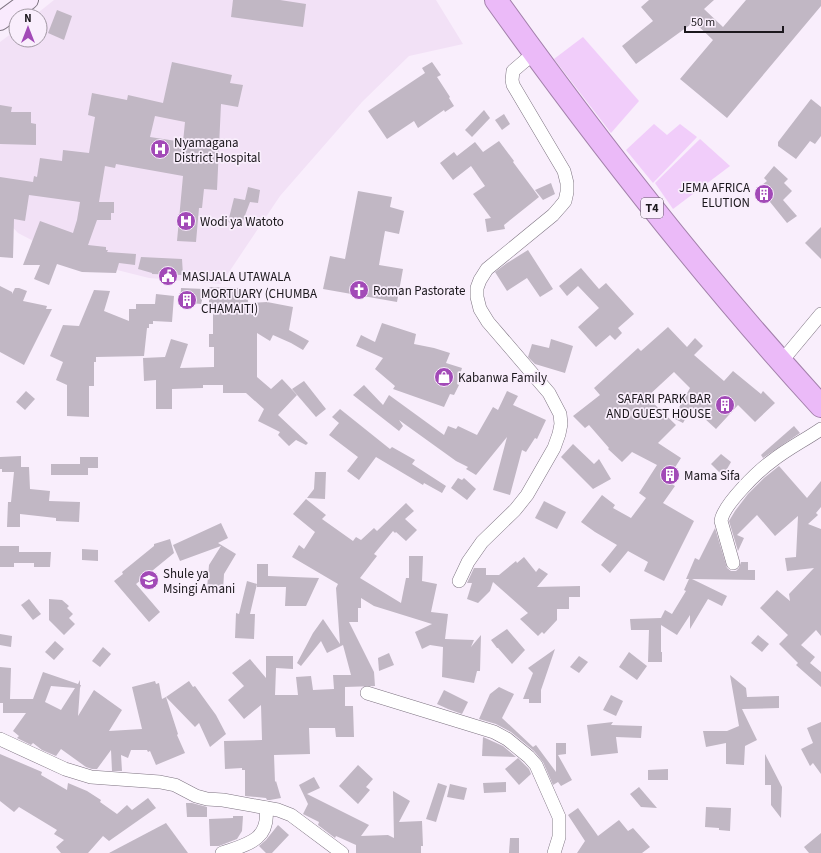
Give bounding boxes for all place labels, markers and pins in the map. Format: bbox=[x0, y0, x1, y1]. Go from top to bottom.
place label: Nyamagana District Hospital bbox=[174, 134, 261, 167]
hospital icon: Nyamagana District Hospital bbox=[149, 138, 171, 160]
place label: JEMA AFRICA ELUTION bbox=[679, 179, 751, 212]
building icon: JEMA AFRICA ELUTION bbox=[753, 183, 775, 205]
hospital icon: Wodi ya Watoto bbox=[175, 210, 197, 232]
place label: Wodi ya Watoto bbox=[200, 213, 284, 231]
public building icon: MASIJALA UTAWALA bbox=[157, 265, 179, 287]
place label: MASIJALA UTAWALA bbox=[182, 268, 292, 286]
church icon: Roman Pastorate bbox=[348, 279, 370, 301]
place label: Roman Pastorate bbox=[373, 282, 465, 300]
place label: MORTUARY (CHUMBA CHAMAITI) bbox=[201, 285, 318, 318]
building icon: MORTUARY (CHUMBA CHAMAITI) bbox=[176, 289, 198, 311]
shop icon: Kabanwa Family bbox=[433, 366, 455, 388]
place label: Kabanwa Family bbox=[458, 369, 547, 387]
place label: SAFARI PARK BAR AND GUEST HOUSE bbox=[606, 390, 712, 423]
building icon: SAFARI PARK BAR AND GUEST HOUSE bbox=[714, 394, 736, 416]
building icon: Mama Sifa bbox=[659, 464, 681, 486]
place label: Mama Sifa bbox=[684, 467, 740, 485]
place label: Shule ya Msingi Amani bbox=[163, 565, 235, 598]
school or university icon: Shule ya Msingi Amani bbox=[138, 569, 160, 591]

